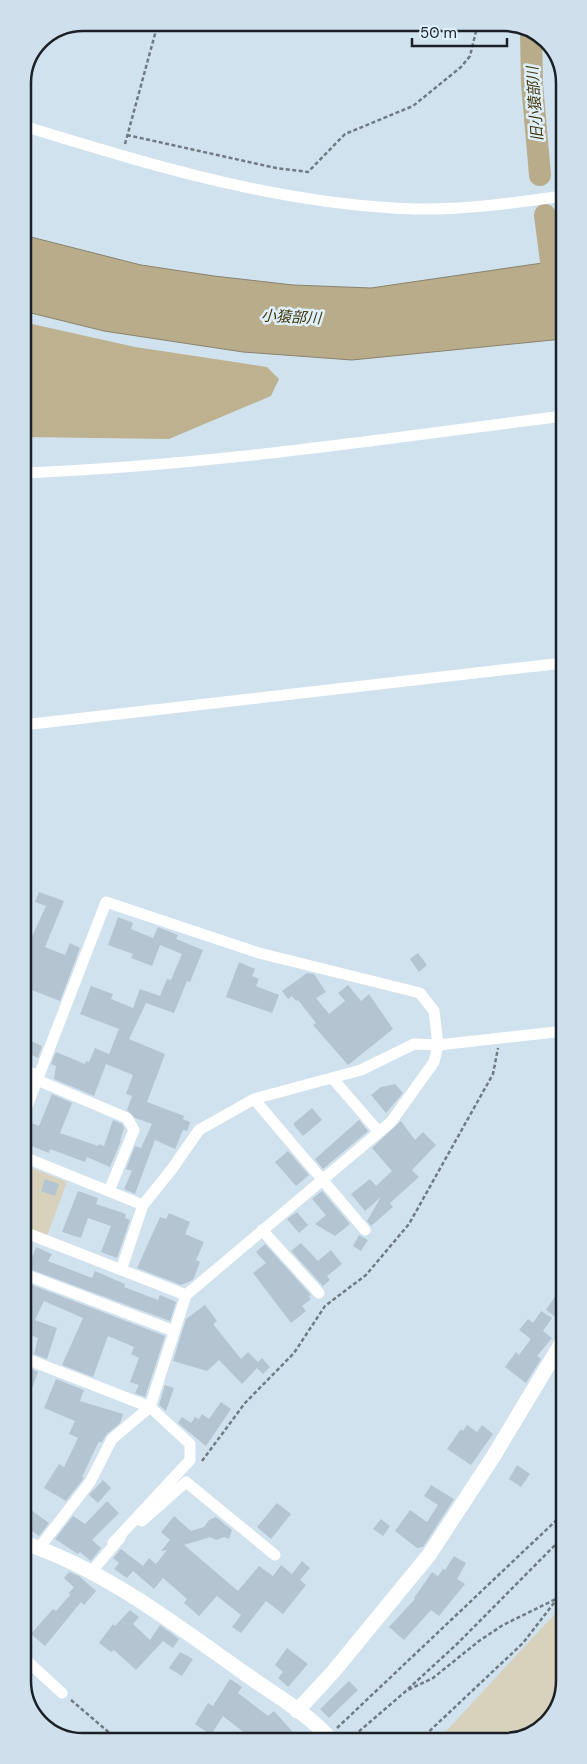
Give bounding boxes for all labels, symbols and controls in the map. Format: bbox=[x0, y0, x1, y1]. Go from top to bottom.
scale bar bbox=[412, 15, 507, 47]
text: 50 m bbox=[420, 23, 457, 43]
water label: 旧小猿部川 bbox=[522, 64, 548, 142]
water label: 小猿部川 bbox=[261, 305, 323, 329]

